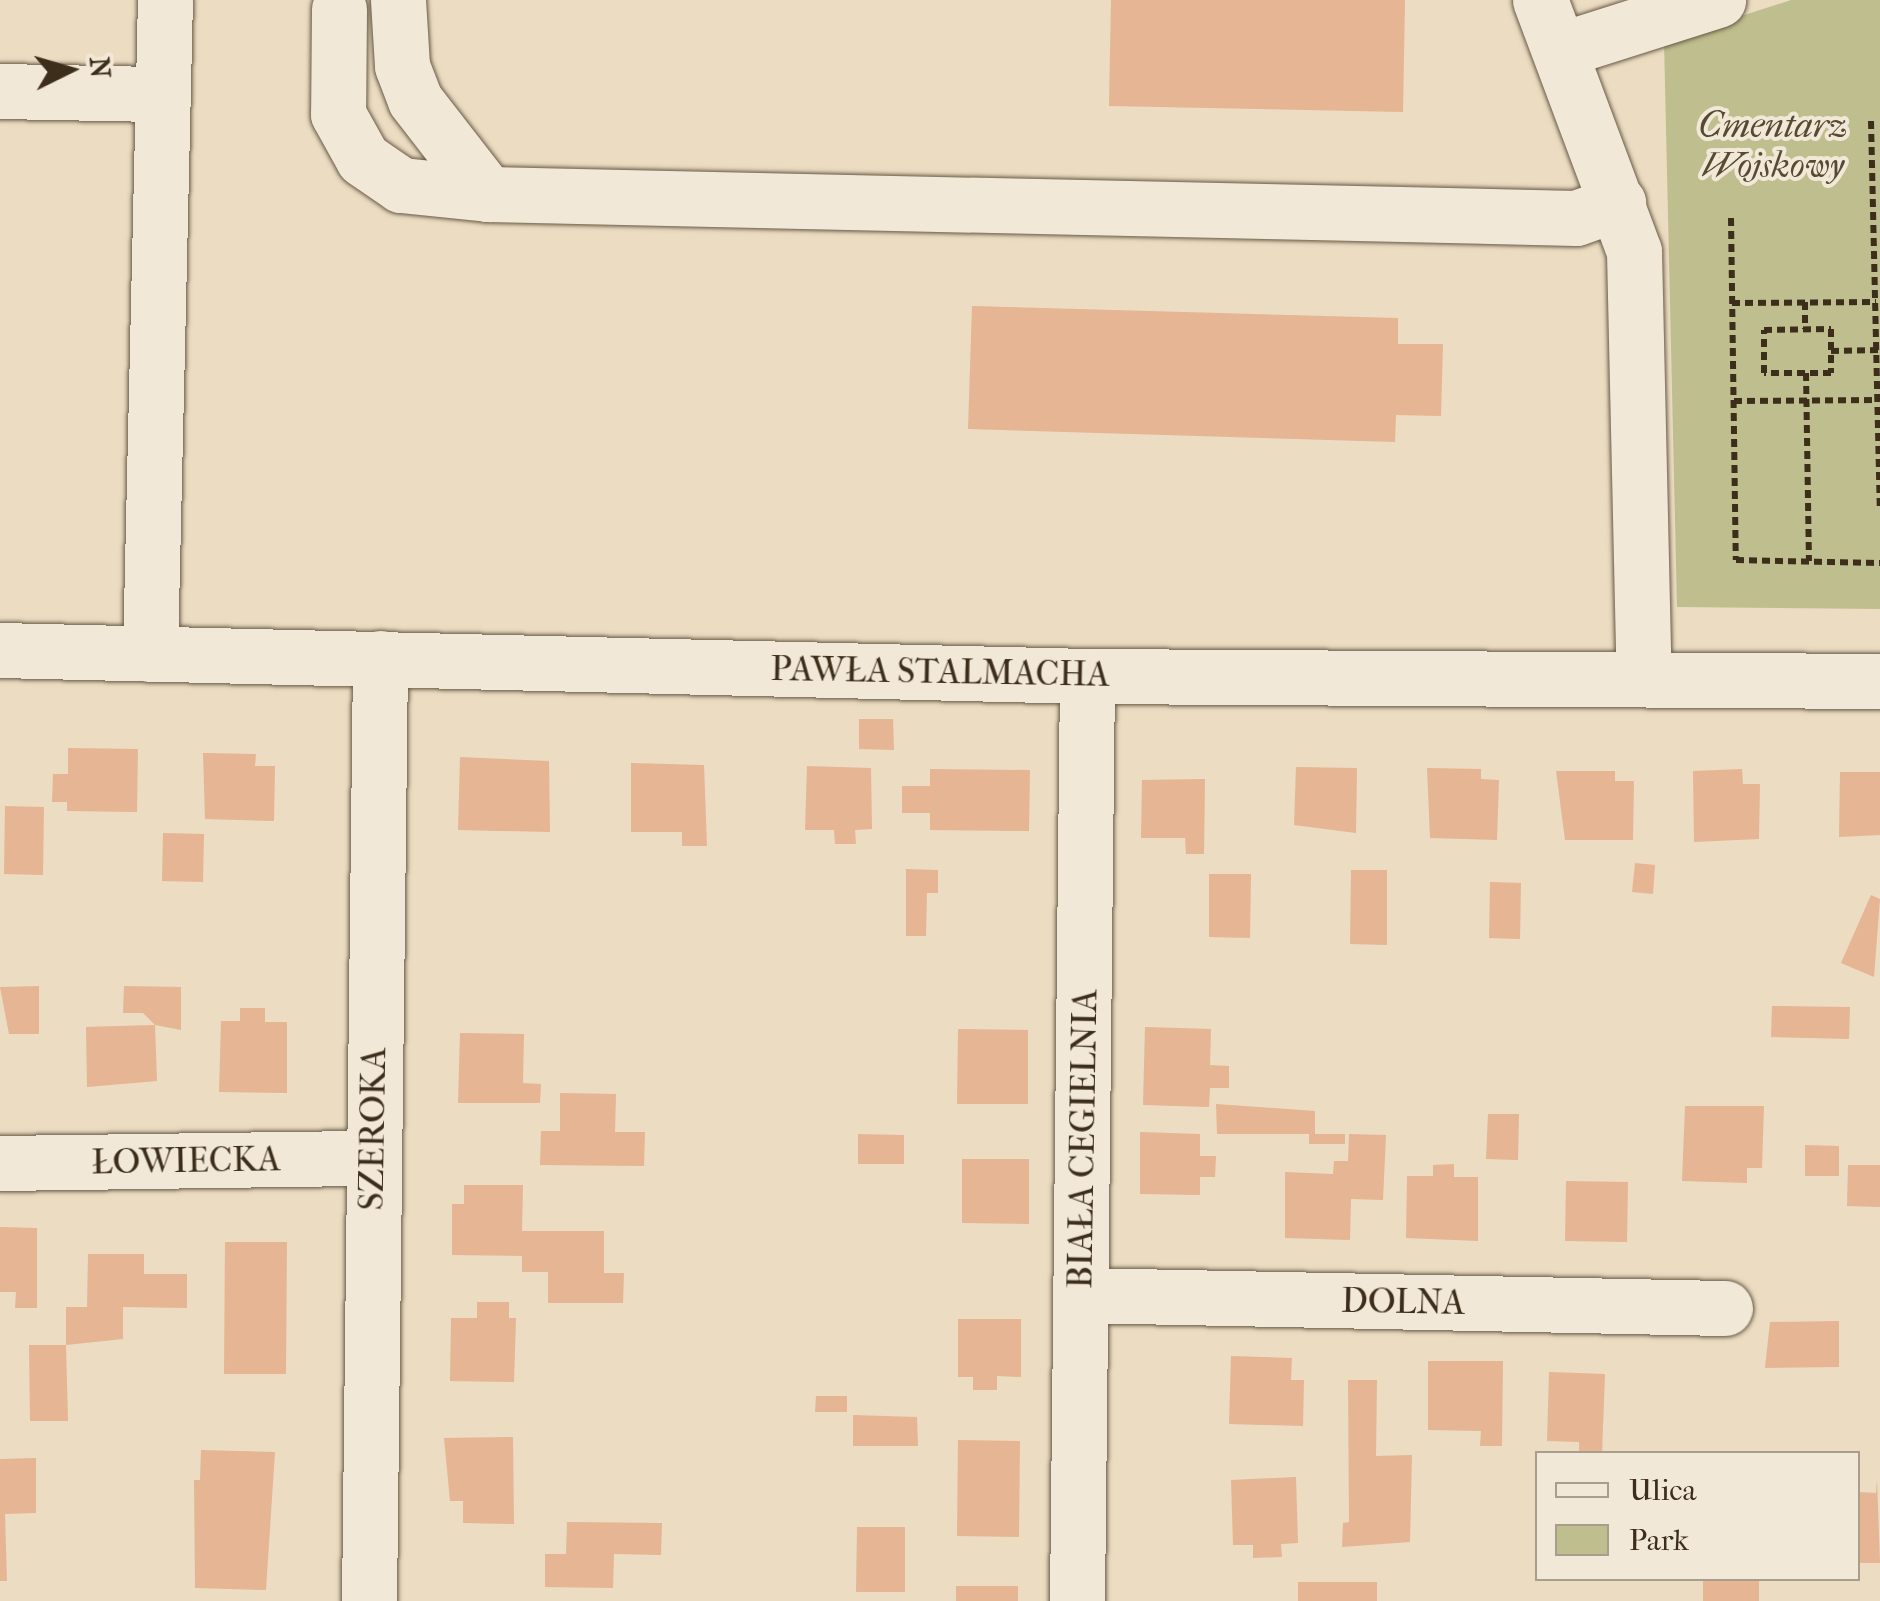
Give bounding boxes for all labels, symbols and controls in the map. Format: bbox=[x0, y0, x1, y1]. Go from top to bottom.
north arrow bbox=[20, 20, 120, 120]
text: N bbox=[83, 55, 118, 79]
park label: Cmentarz Wojskowy bbox=[1698, 105, 1848, 187]
street label: PAWŁA STALMACHA bbox=[770, 648, 1110, 696]
street label: BIAŁA CEGIELNIA bbox=[1059, 989, 1107, 1289]
street label: SZEROKA bbox=[351, 1047, 395, 1211]
street label: ŁOWIECKA bbox=[91, 1138, 281, 1184]
street label: DOLNA bbox=[1341, 1280, 1465, 1324]
legend bbox=[1535, 1451, 1860, 1581]
text: Ulica bbox=[1629, 1473, 1696, 1508]
text: Park bbox=[1629, 1523, 1689, 1558]

